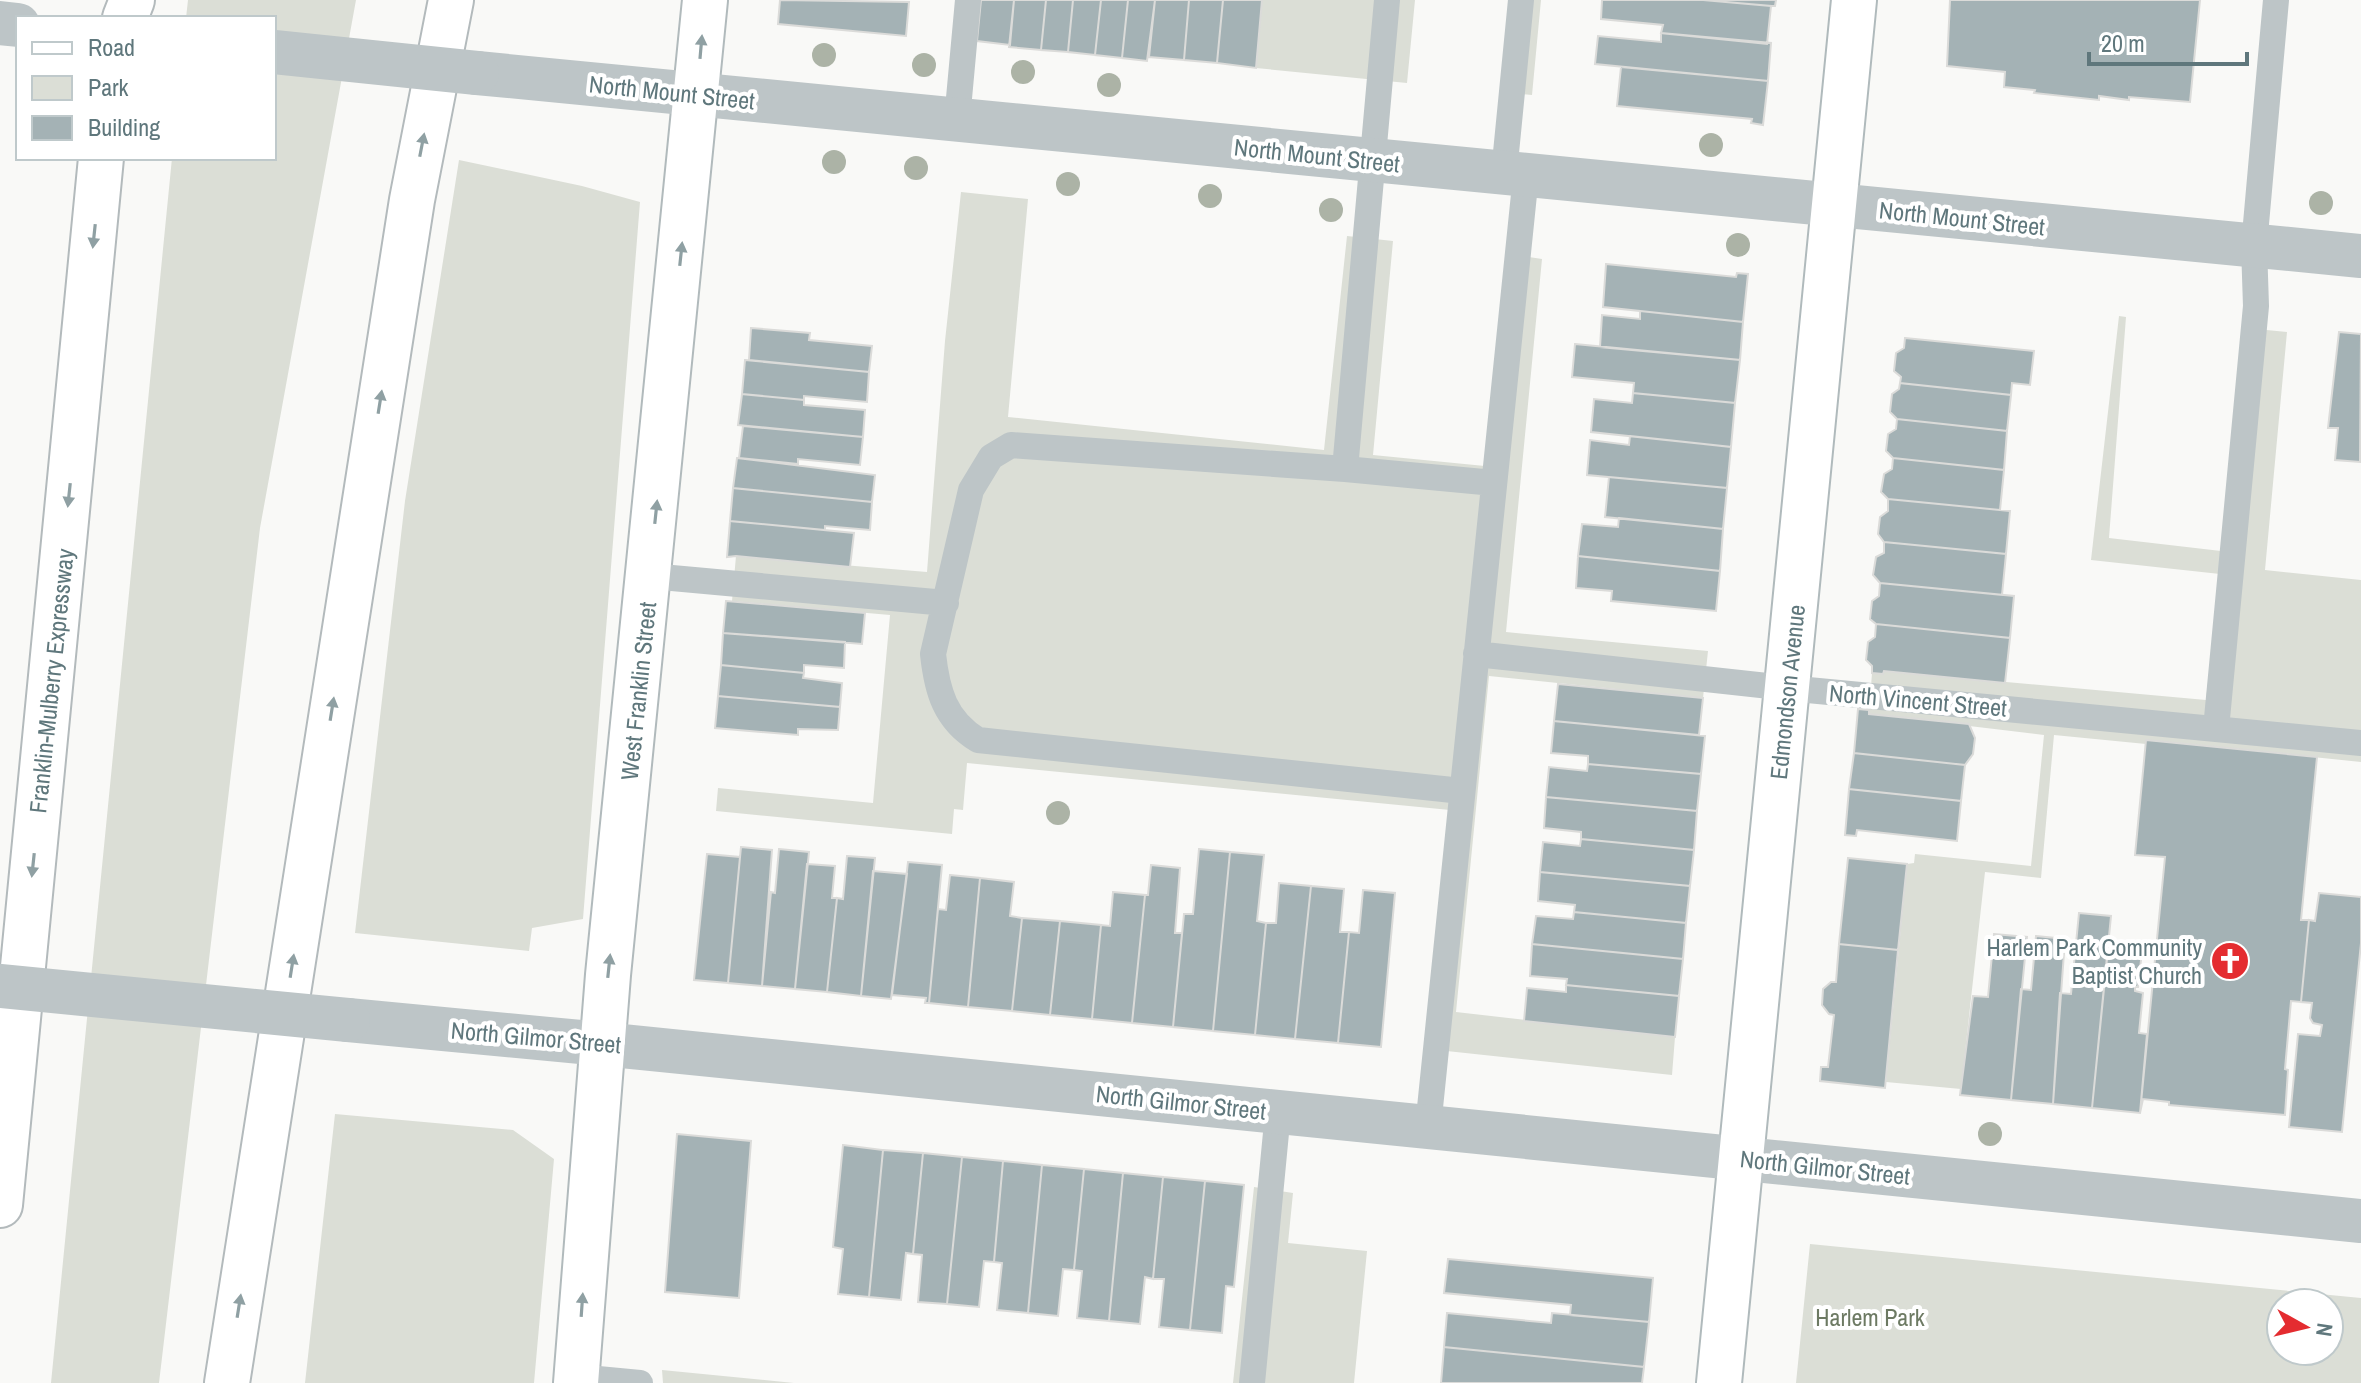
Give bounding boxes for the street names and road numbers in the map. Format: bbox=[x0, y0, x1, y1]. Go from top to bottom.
street label: North Mount Street bbox=[588, 67, 757, 117]
street label: North Mount Street bbox=[1233, 130, 1402, 180]
street label: North Mount Street bbox=[1878, 193, 2047, 243]
street label: Franklin-Mulberry Expressway bbox=[21, 547, 81, 815]
street label: West Franklin Street bbox=[613, 600, 663, 782]
street label: Edmondson Avenue bbox=[1762, 603, 1812, 781]
street label: North Vincent Street bbox=[1828, 676, 2009, 724]
street label: North Gilmor Street bbox=[450, 1014, 623, 1060]
street label: North Gilmor Street bbox=[1094, 1077, 1268, 1127]
street label: North Gilmor Street bbox=[1738, 1142, 1912, 1192]

